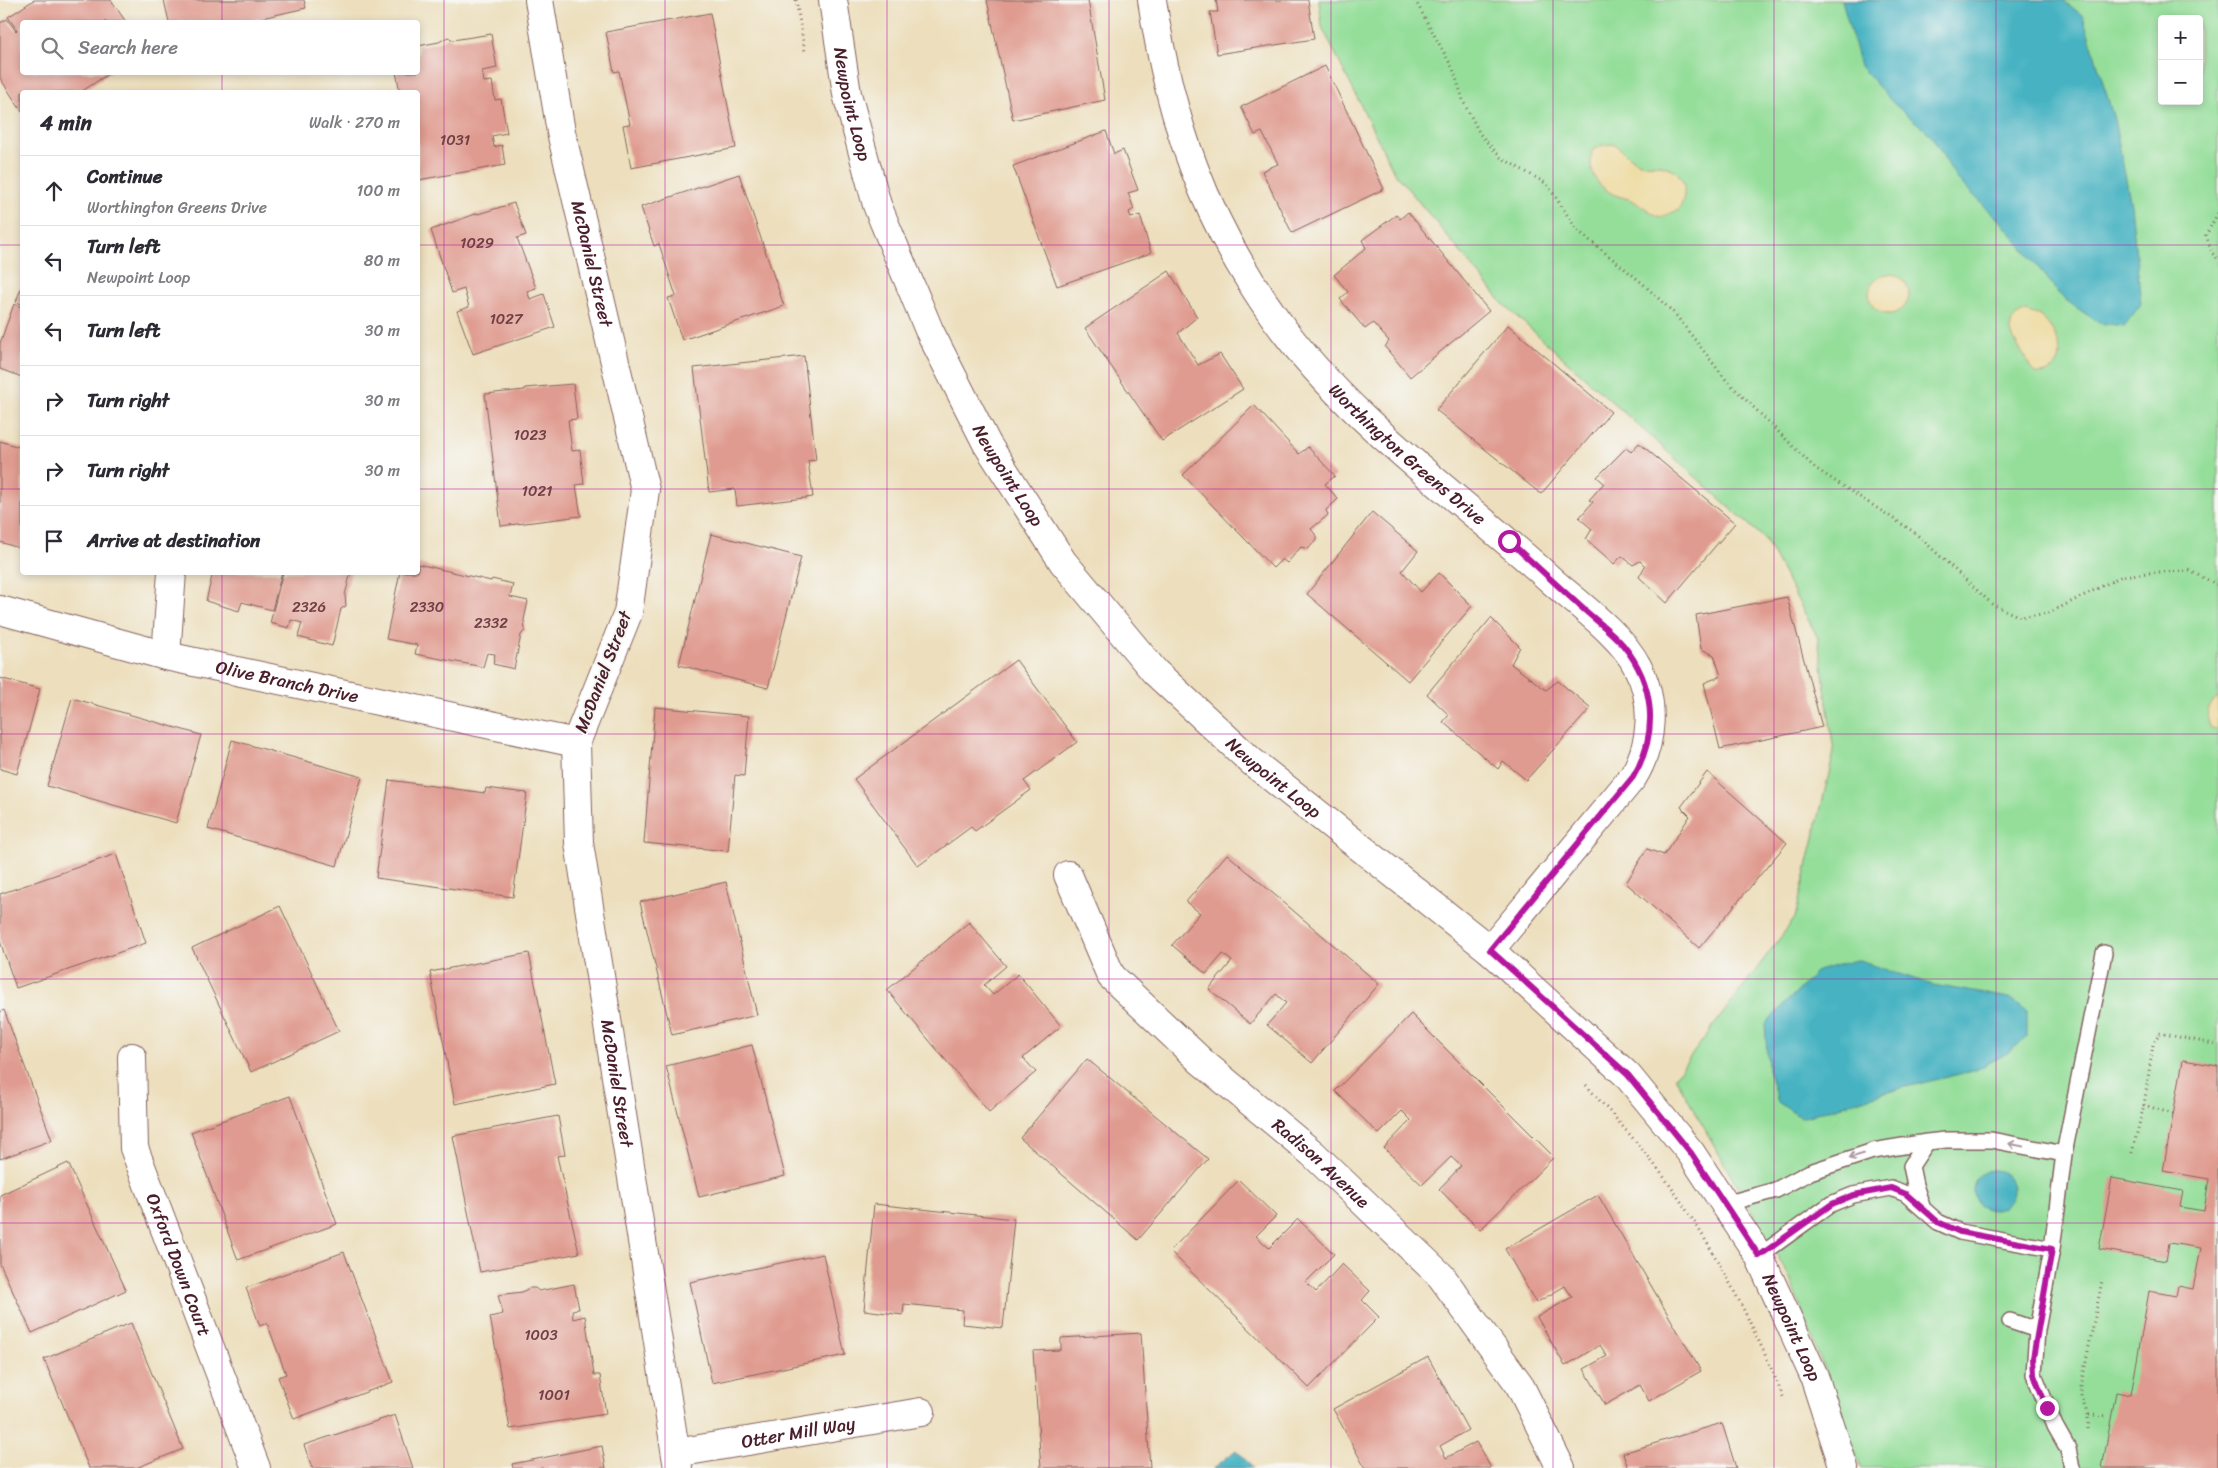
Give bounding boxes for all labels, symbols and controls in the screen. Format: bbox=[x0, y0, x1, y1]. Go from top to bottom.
map controls bbox=[2158, 15, 2203, 105]
button: + bbox=[2158, 15, 2203, 60]
search box bbox=[20, 20, 420, 75]
text: Search here bbox=[78, 31, 178, 64]
icon: search bbox=[38, 34, 66, 62]
street label: Newpoint Loop bbox=[824, 45, 881, 165]
button: − bbox=[2158, 60, 2203, 105]
text: 4 min bbox=[40, 104, 92, 142]
text: Walk · 270 m bbox=[309, 108, 400, 137]
house number: 1031 bbox=[440, 127, 470, 153]
text: Continue bbox=[87, 160, 163, 193]
text: 100 m bbox=[356, 176, 400, 205]
icon: ahead bbox=[40, 177, 68, 205]
text: Worthington Greens Drive bbox=[87, 193, 267, 222]
street label: McDaniel Street bbox=[562, 197, 622, 331]
text: Turn left bbox=[87, 230, 160, 263]
house number: 1029 bbox=[460, 230, 494, 256]
text: 80 m bbox=[364, 246, 400, 275]
icon: left bbox=[40, 247, 68, 275]
text: Newpoint Loop bbox=[87, 263, 190, 292]
house number: 1027 bbox=[489, 306, 524, 332]
text: Turn left bbox=[87, 314, 160, 347]
text: 30 m bbox=[365, 316, 400, 345]
icon: left bbox=[40, 317, 68, 345]
street label: Worthington Greens Drive bbox=[1321, 375, 1494, 534]
text: Turn right bbox=[87, 384, 169, 417]
text: 30 m bbox=[365, 386, 400, 415]
icon: right bbox=[40, 387, 68, 415]
street label: Newpoint Loop bbox=[963, 418, 1053, 534]
house number: 1023 bbox=[514, 422, 546, 448]
text: Turn right bbox=[87, 454, 169, 487]
text: 30 m bbox=[365, 456, 400, 485]
icon: right bbox=[40, 457, 68, 485]
house number: 1021 bbox=[521, 478, 553, 504]
text: Arrive at destination bbox=[87, 524, 260, 557]
icon: arrive bbox=[40, 527, 68, 555]
route start bbox=[1498, 530, 1521, 553]
house number: 2326 bbox=[292, 594, 326, 620]
house number: 2330 bbox=[410, 594, 444, 620]
street label: McDaniel Street bbox=[565, 605, 641, 738]
house number: 2332 bbox=[474, 610, 508, 636]
street label: Olive Branch Drive bbox=[213, 651, 362, 712]
street label: Newpoint Loop bbox=[1218, 729, 1329, 827]
street label: McDaniel Street bbox=[591, 1017, 643, 1150]
street label: Radison Avenue bbox=[1264, 1110, 1378, 1217]
one-way arrow bbox=[2008, 1139, 2024, 1149]
one-way arrow bbox=[1848, 1152, 1864, 1161]
street label: Oxford Down Court bbox=[137, 1188, 220, 1341]
street label: Newpoint Loop bbox=[1753, 1268, 1831, 1387]
house number: 1003 bbox=[524, 1322, 558, 1348]
house number: 1001 bbox=[538, 1382, 570, 1408]
route end bbox=[2036, 1397, 2059, 1420]
street label: Otter Mill Way bbox=[739, 1407, 858, 1458]

